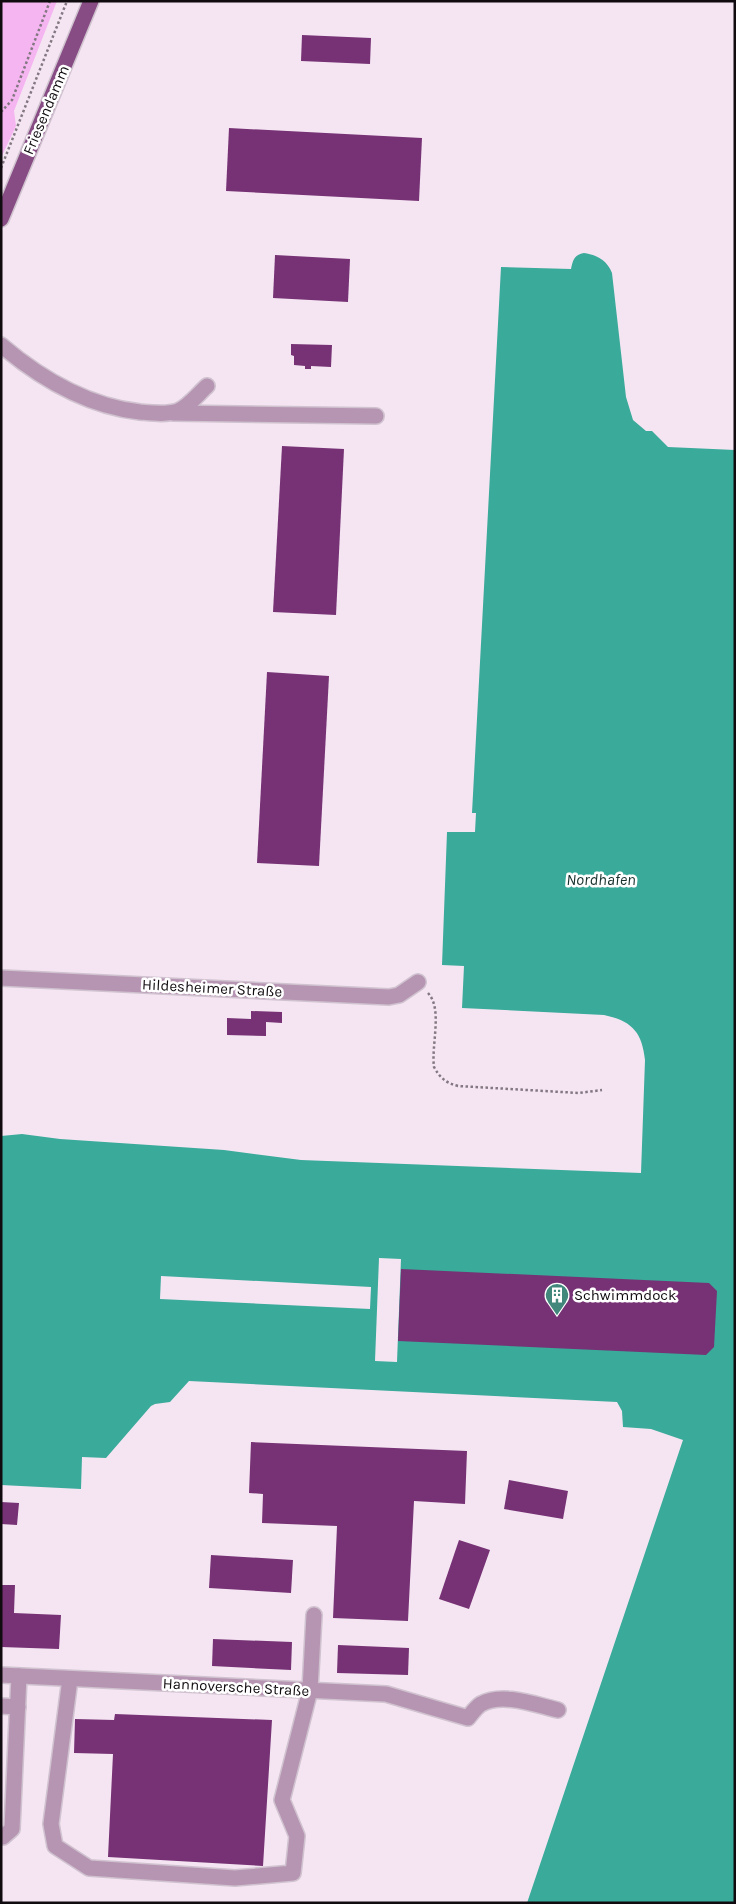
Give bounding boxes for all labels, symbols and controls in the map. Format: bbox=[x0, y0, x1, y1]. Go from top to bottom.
street label: Friesendamm bbox=[19, 63, 73, 157]
water label: Nordhafen bbox=[566, 870, 636, 889]
street label: Hildesheimer Straße bbox=[141, 975, 283, 1001]
building icon: Schwimmdock bbox=[544, 1282, 570, 1316]
place label: Schwimmdock bbox=[574, 1286, 677, 1304]
street label: Hannoversche Straße bbox=[162, 1674, 310, 1700]

